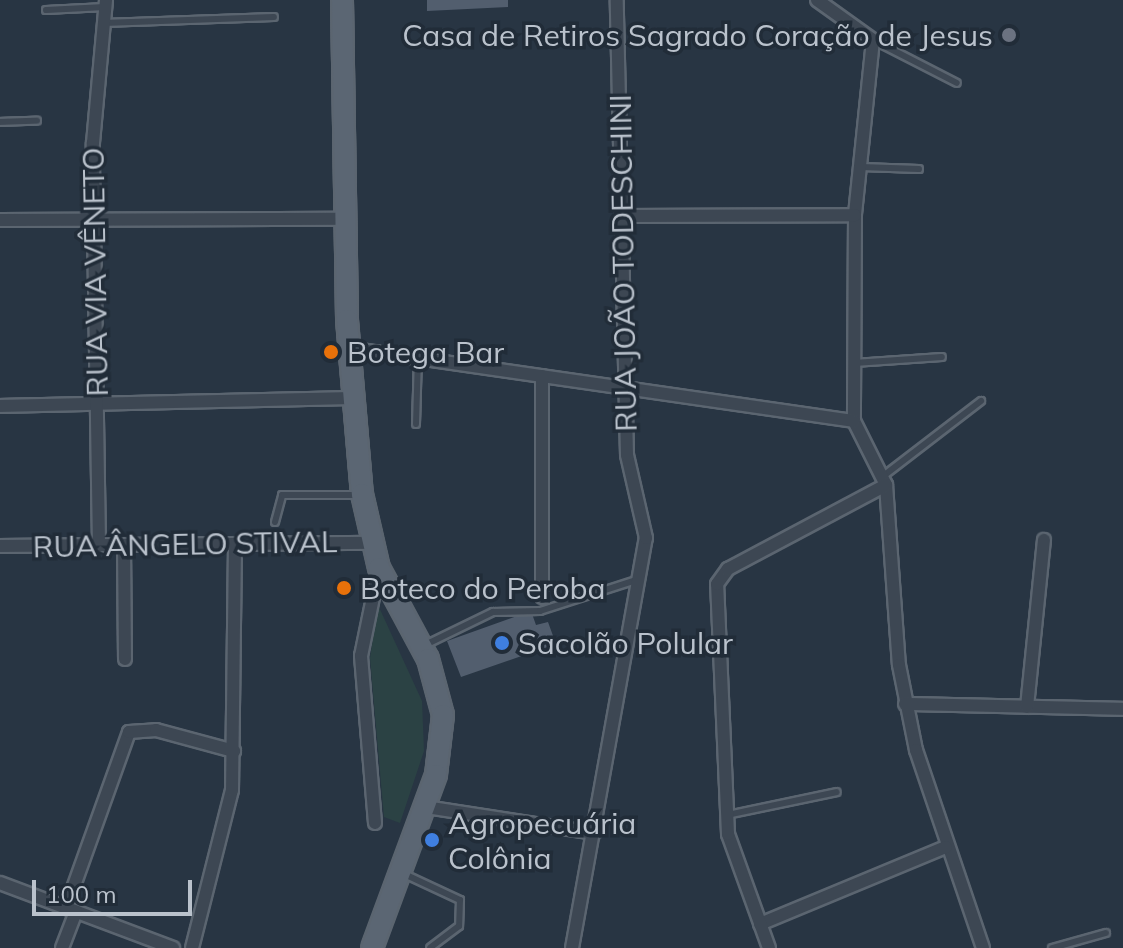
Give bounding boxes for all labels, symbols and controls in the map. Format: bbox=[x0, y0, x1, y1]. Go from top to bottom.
place label: Casa de Retiros Sagrado Coração de Jesus bbox=[402, 17, 993, 53]
marker: Casa de Retiros Sagrado Coração de Jesus bbox=[1000, 26, 1018, 44]
street label: RUA JOÃO TODESCHINI bbox=[602, 94, 644, 432]
street label: RUA VIA VÊNETO bbox=[75, 147, 115, 397]
place label: Botega Bar bbox=[347, 334, 504, 370]
marker: Botega Bar bbox=[322, 343, 340, 361]
street label: RUA ÂNGELO STIVAL bbox=[32, 523, 338, 565]
place label: Boteco do Peroba bbox=[360, 570, 606, 606]
marker: Boteco do Peroba bbox=[335, 579, 353, 597]
place label: Sacolão Polular bbox=[518, 625, 733, 661]
marker: Sacolão Polular bbox=[493, 634, 511, 652]
place label: Agropecuária Colônia bbox=[448, 805, 636, 876]
marker: Agropecuária Colônia bbox=[423, 831, 441, 849]
scale bar bbox=[36, 864, 196, 914]
text: 100 m bbox=[46, 879, 117, 909]

